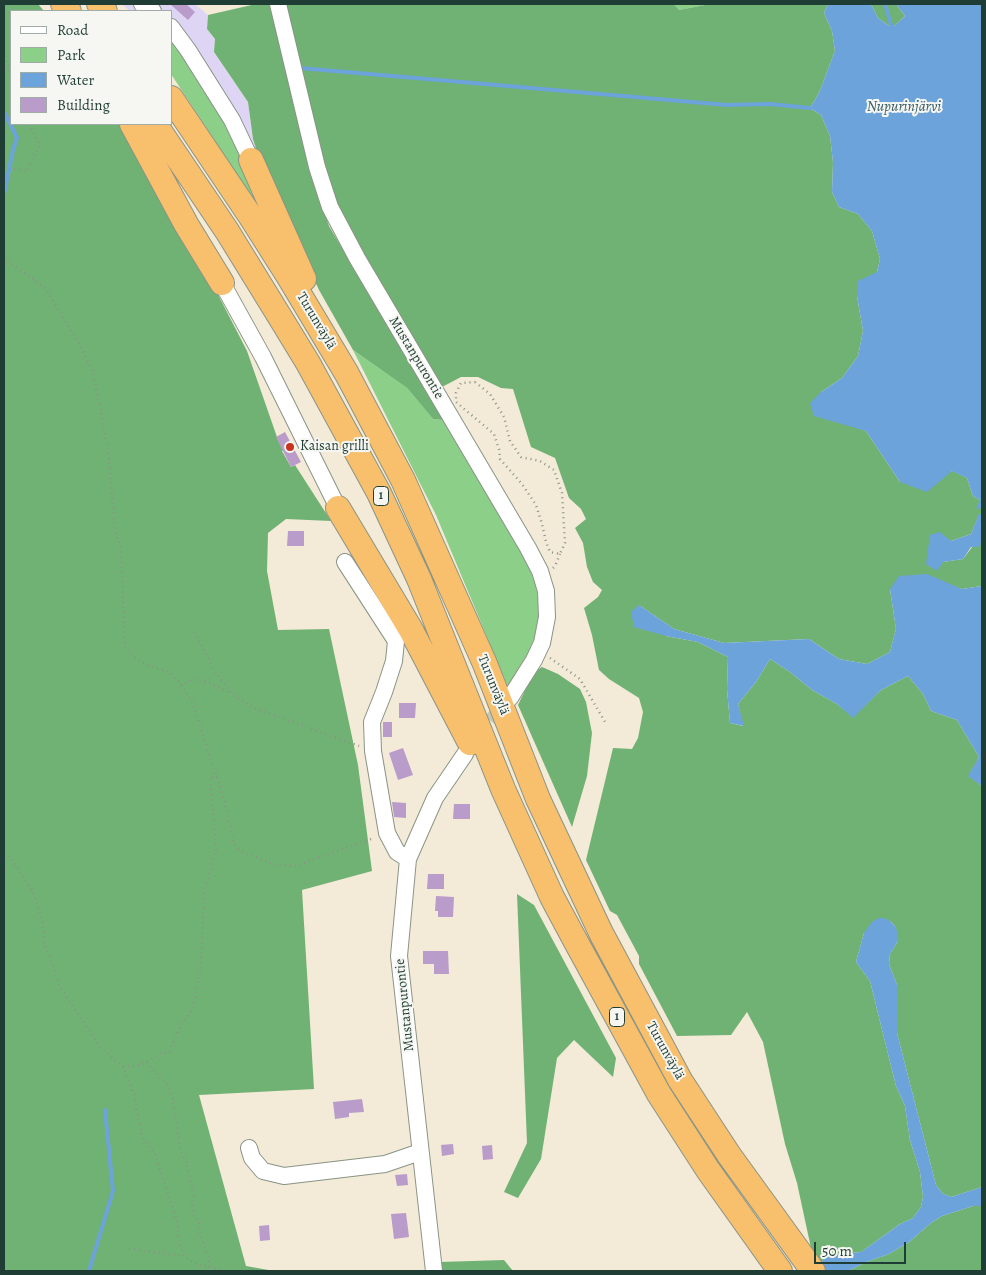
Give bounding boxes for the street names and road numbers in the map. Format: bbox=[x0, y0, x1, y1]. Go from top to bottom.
street label: Turunväylä bbox=[292, 289, 340, 353]
street label: Mustanpurontie bbox=[385, 314, 447, 402]
road number: 1 bbox=[374, 486, 388, 506]
street label: Turunväylä bbox=[473, 652, 513, 718]
street label: Mustanpurontie bbox=[392, 958, 418, 1052]
road number: 1 bbox=[610, 1008, 624, 1026]
street label: Turunväylä bbox=[642, 1019, 688, 1083]

